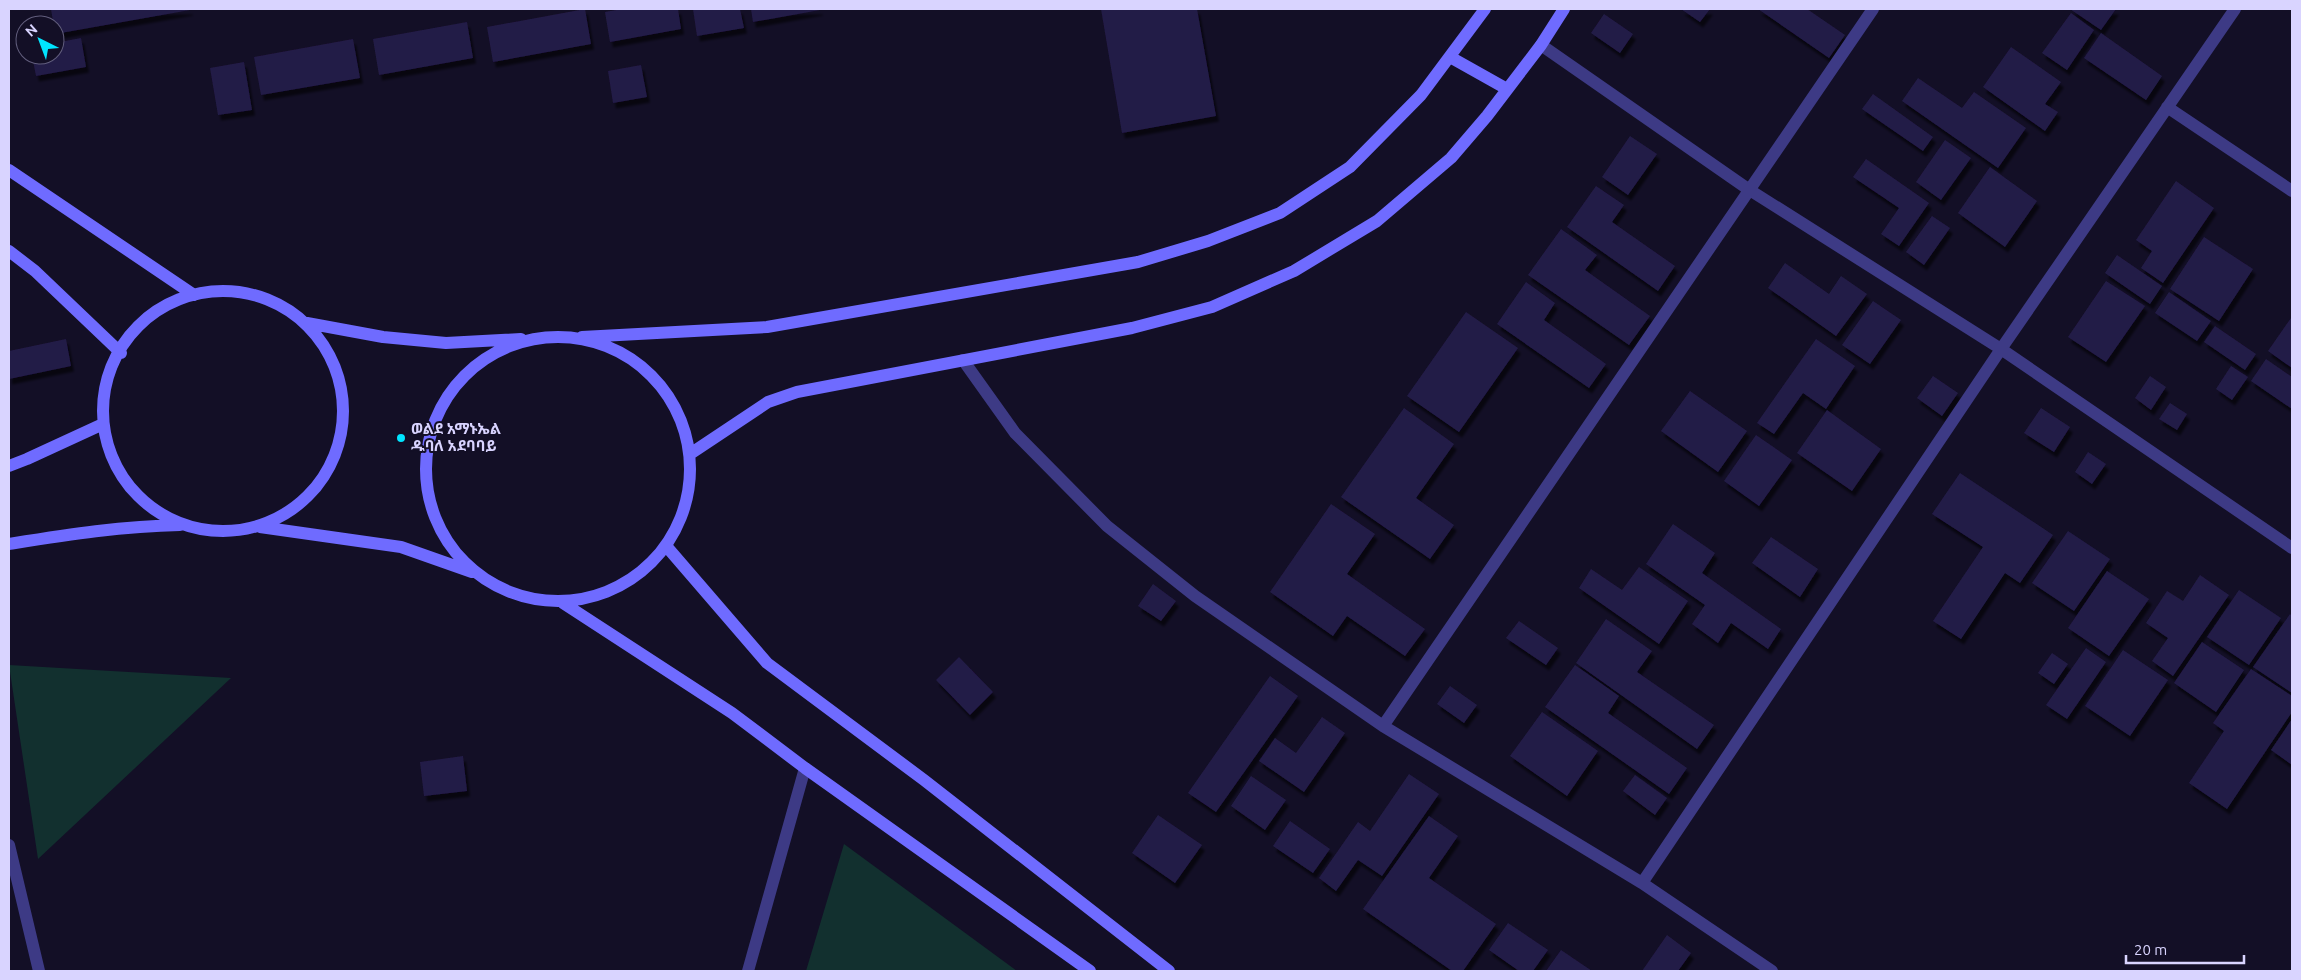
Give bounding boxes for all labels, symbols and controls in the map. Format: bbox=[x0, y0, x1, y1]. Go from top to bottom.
north arrow bbox=[15, 15, 65, 65]
text: N bbox=[22, 21, 41, 40]
place label: ወልደ አማኑኤል ዱባለ አደባባይ bbox=[411, 420, 501, 454]
marker: ወልደ አማኑኤል ዱባለ አደባባይ bbox=[395, 432, 407, 444]
scale bar bbox=[2126, 932, 2244, 964]
text: 20 m bbox=[2134, 941, 2167, 958]

